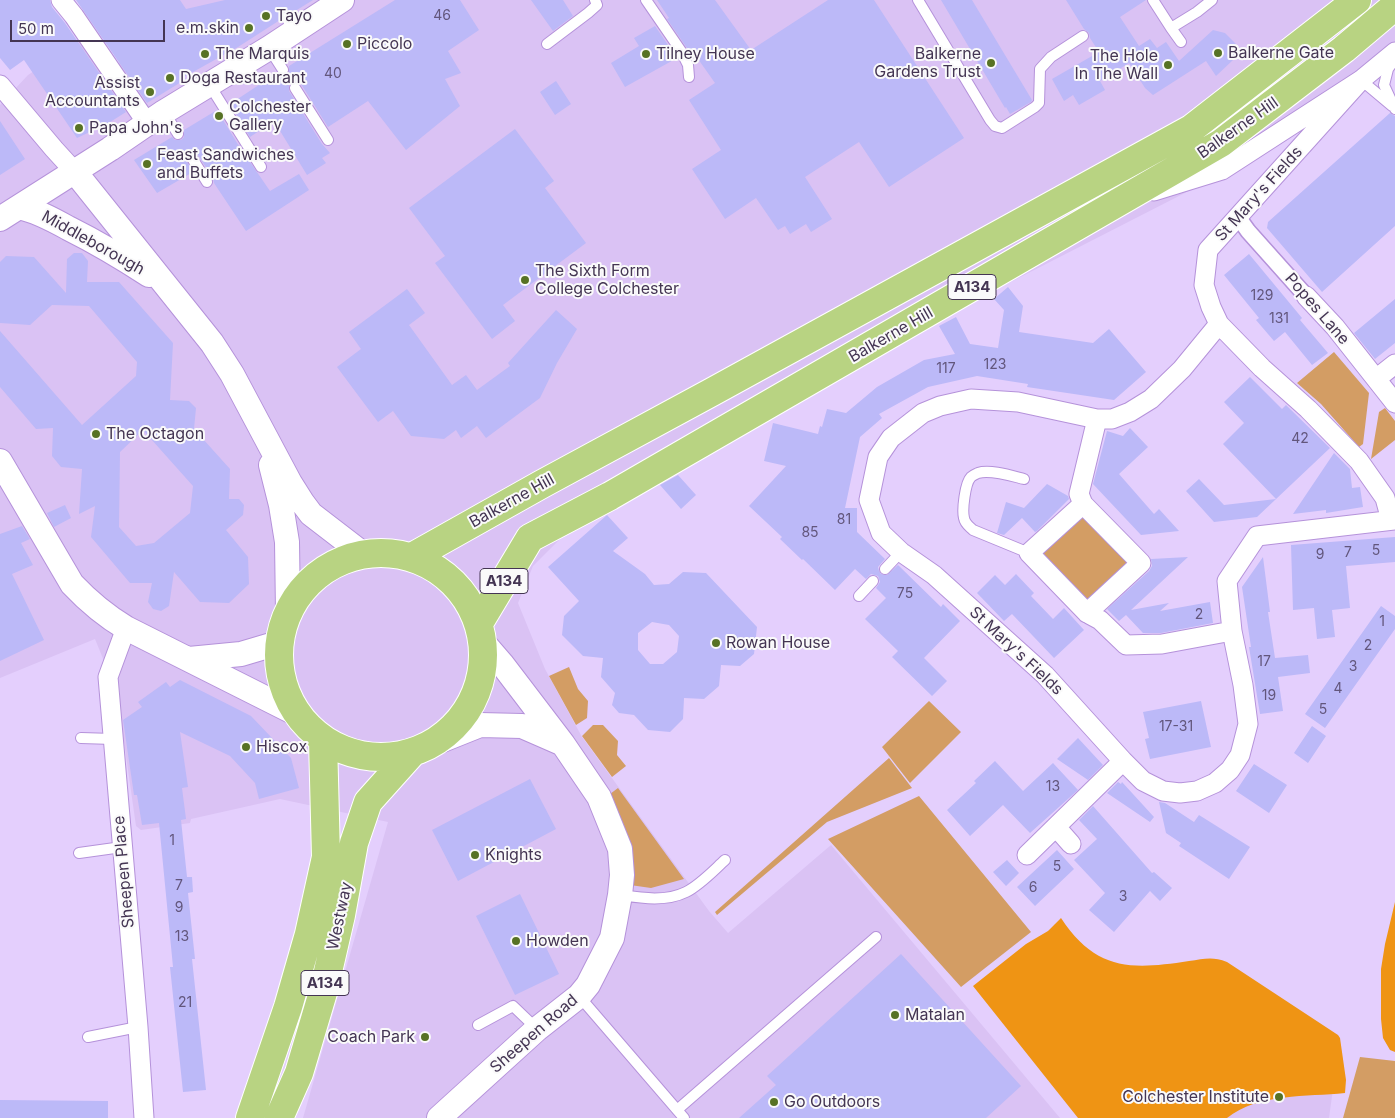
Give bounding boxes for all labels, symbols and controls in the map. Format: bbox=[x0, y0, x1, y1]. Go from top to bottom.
place label: Tayo bbox=[276, 6, 312, 26]
house number: 46 bbox=[433, 8, 451, 24]
scale bar bbox=[12, 10, 168, 42]
marker: Tayo bbox=[260, 10, 272, 22]
place label: e.m.skin bbox=[176, 18, 239, 38]
text: 50 m bbox=[18, 19, 54, 38]
marker: e.m.skin bbox=[243, 22, 255, 34]
place label: Piccolo bbox=[357, 34, 412, 54]
marker: Piccolo bbox=[341, 38, 353, 50]
place label: Balkerne Gate bbox=[1228, 43, 1334, 63]
place label: The Marquis bbox=[215, 44, 309, 64]
place label: Tilney House bbox=[656, 44, 755, 64]
place label: Balkerne Gardens Trust bbox=[874, 44, 981, 82]
place label: The Hole In The Wall bbox=[1074, 46, 1158, 84]
marker: Balkerne Gate bbox=[1212, 47, 1224, 59]
marker: The Marquis bbox=[199, 48, 211, 60]
marker: Tilney House bbox=[640, 48, 652, 60]
marker: Balkerne Gardens Trust bbox=[985, 57, 997, 69]
marker: The Hole In The Wall bbox=[1162, 59, 1174, 71]
house number: 40 bbox=[324, 66, 342, 82]
place label: Doga Restaurant bbox=[180, 68, 306, 88]
marker: Doga Restaurant bbox=[164, 72, 176, 84]
place label: Assist Accountants bbox=[45, 73, 140, 111]
marker: Assist Accountants bbox=[144, 86, 156, 98]
street label: Balkerne Hill bbox=[1194, 93, 1282, 163]
place label: Colchester Gallery bbox=[229, 97, 311, 135]
marker: Colchester Gallery bbox=[213, 110, 225, 122]
place label: Papa John's bbox=[89, 118, 183, 138]
marker: Papa John's bbox=[73, 122, 85, 134]
street label: St Mary's Fields bbox=[1211, 143, 1307, 245]
place label: Feast Sandwiches and Buffets bbox=[157, 145, 294, 183]
marker: Feast Sandwiches and Buffets bbox=[141, 158, 153, 170]
street label: Middleborough bbox=[38, 207, 148, 279]
place label: The Sixth Form College Colchester bbox=[535, 261, 679, 299]
street label: Popes Lane bbox=[1281, 269, 1353, 349]
marker: The Sixth Form College Colchester bbox=[519, 274, 531, 286]
road number: A134 bbox=[948, 274, 996, 300]
house number: 129 bbox=[1251, 288, 1273, 304]
street label: Balkerne Hill bbox=[845, 303, 937, 367]
house number: 131 bbox=[1269, 311, 1289, 327]
house number: 123 bbox=[984, 357, 1006, 373]
house number: 117 bbox=[936, 361, 956, 377]
place label: The Octagon bbox=[106, 424, 204, 444]
marker: The Octagon bbox=[90, 428, 102, 440]
house number: 42 bbox=[1291, 431, 1309, 447]
street label: Balkerne Hill bbox=[466, 470, 558, 532]
house number: 81 bbox=[837, 512, 851, 528]
house number: 85 bbox=[801, 525, 819, 541]
house number: 5 bbox=[1372, 543, 1380, 559]
house number: 7 bbox=[1344, 545, 1352, 561]
house number: 9 bbox=[1316, 547, 1324, 563]
road number: A134 bbox=[480, 568, 528, 594]
house number: 75 bbox=[897, 586, 913, 602]
street label: St Mary's Fields bbox=[965, 603, 1067, 699]
house number: 2 bbox=[1195, 607, 1203, 623]
house number: 1 bbox=[1379, 614, 1385, 630]
place label: Rowan House bbox=[726, 633, 830, 653]
marker: Rowan House bbox=[710, 637, 722, 649]
house number: 2 bbox=[1364, 638, 1372, 654]
house number: 17 bbox=[1257, 654, 1271, 670]
house number: 3 bbox=[1349, 659, 1357, 675]
house number: 4 bbox=[1333, 681, 1343, 697]
house number: 19 bbox=[1262, 688, 1276, 704]
house number: 5 bbox=[1319, 702, 1327, 718]
house number: 17-31 bbox=[1159, 719, 1193, 735]
place label: Hiscox bbox=[256, 737, 307, 757]
marker: Hiscox bbox=[240, 741, 252, 753]
house number: 13 bbox=[1046, 779, 1060, 795]
street label: Sheepen Place bbox=[110, 815, 138, 929]
house number: 1 bbox=[169, 833, 175, 849]
place label: Knights bbox=[485, 845, 542, 865]
marker: Knights bbox=[469, 849, 481, 861]
house number: 5 bbox=[1053, 859, 1061, 875]
house number: 7 bbox=[175, 878, 183, 894]
street label: Westway bbox=[323, 880, 357, 952]
house number: 6 bbox=[1029, 880, 1037, 896]
house number: 3 bbox=[1119, 889, 1127, 905]
house number: 9 bbox=[175, 900, 183, 916]
house number: 13 bbox=[175, 929, 189, 945]
place label: Howden bbox=[526, 931, 589, 951]
marker: Howden bbox=[510, 935, 522, 947]
road number: A134 bbox=[301, 970, 349, 996]
street label: Sheepen Road bbox=[486, 991, 582, 1077]
house number: 21 bbox=[178, 995, 192, 1011]
place label: Matalan bbox=[905, 1005, 965, 1025]
marker: Matalan bbox=[889, 1009, 901, 1021]
place label: Coach Park bbox=[327, 1027, 415, 1047]
marker: Coach Park bbox=[419, 1031, 431, 1043]
place label: Colchester Institute bbox=[1122, 1087, 1269, 1107]
marker: Colchester Institute bbox=[1273, 1091, 1285, 1103]
place label: Go Outdoors bbox=[784, 1092, 880, 1112]
marker: Go Outdoors bbox=[768, 1096, 780, 1108]

